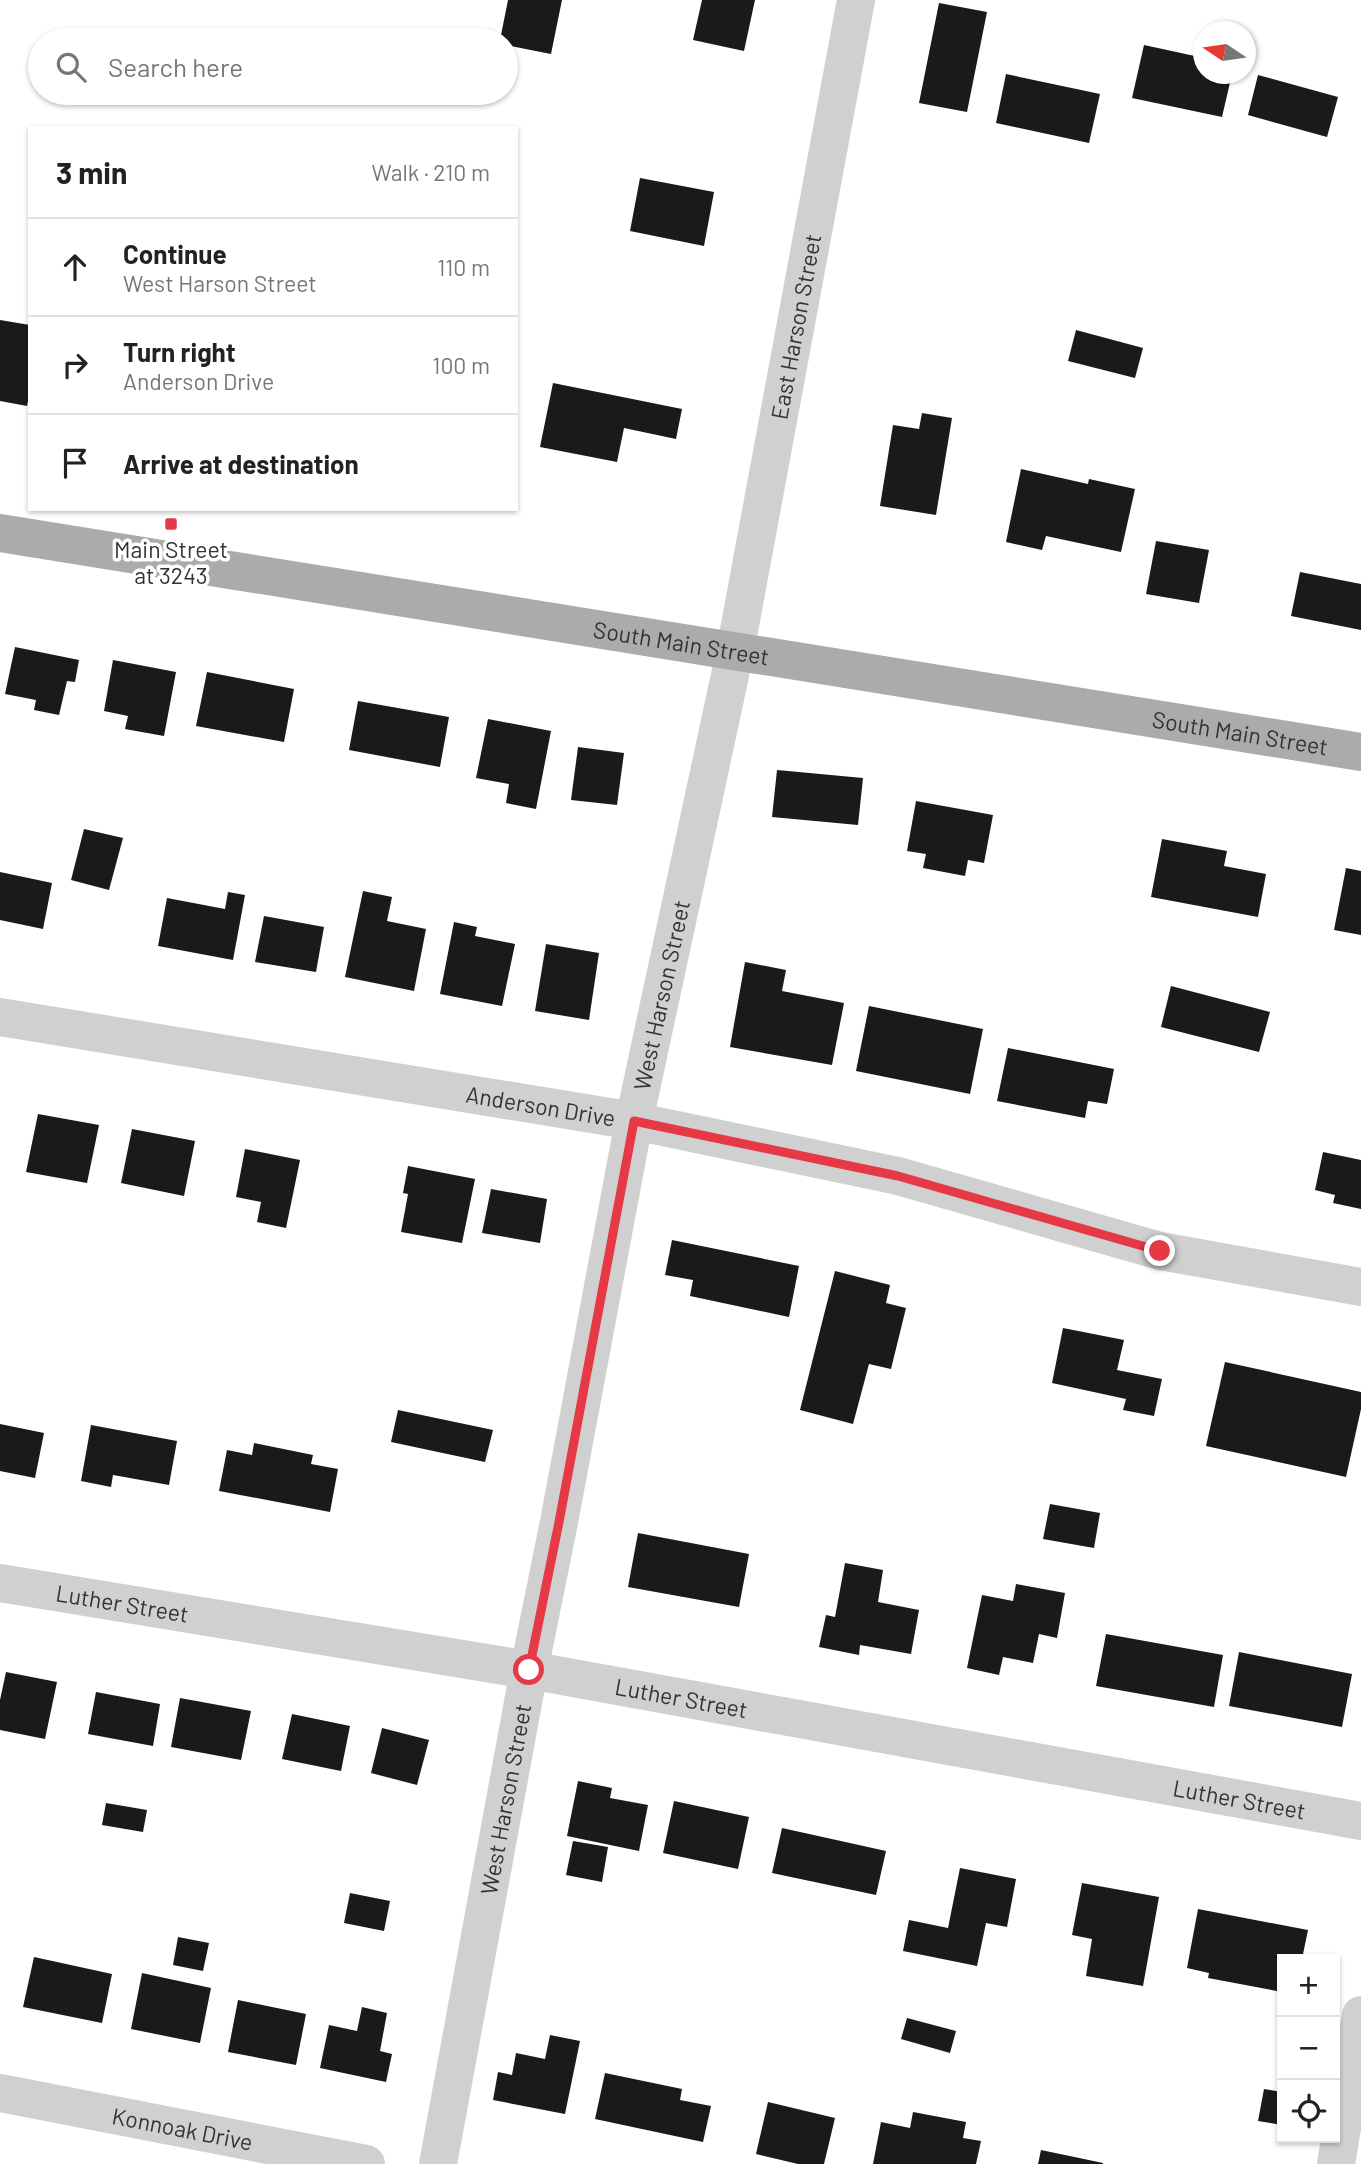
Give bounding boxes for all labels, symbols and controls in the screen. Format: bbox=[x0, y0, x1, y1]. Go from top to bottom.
north arrow bbox=[1193, 21, 1256, 84]
search box bbox=[28, 28, 518, 105]
icon: search bbox=[52, 48, 90, 86]
text: Search here bbox=[108, 51, 243, 82]
text: 3 min bbox=[56, 154, 127, 190]
text: Walk · 210 m bbox=[372, 158, 490, 186]
street label: East Harson Street bbox=[764, 231, 826, 422]
text: Continue bbox=[123, 238, 227, 269]
icon: ahead bbox=[56, 248, 94, 286]
text: 110 m bbox=[437, 253, 490, 281]
text: West Harson Street bbox=[123, 269, 317, 297]
text: Turn right bbox=[123, 336, 236, 367]
icon: right bbox=[56, 346, 94, 384]
text: 100 m bbox=[432, 351, 490, 379]
text: Anderson Drive bbox=[123, 367, 274, 395]
icon: arrive bbox=[56, 444, 94, 482]
text: Arrive at destination bbox=[123, 448, 359, 479]
marker: Main Street at 3243 bbox=[163, 516, 179, 532]
place label: Main Street at 3243 bbox=[114, 535, 228, 589]
street label: South Main Street bbox=[591, 615, 771, 671]
street label: South Main Street bbox=[1150, 705, 1330, 760]
street label: West Harson Street bbox=[627, 898, 695, 1093]
street label: Anderson Drive bbox=[464, 1080, 618, 1132]
route end bbox=[1144, 1235, 1175, 1266]
street label: Luther Street bbox=[54, 1578, 191, 1628]
route start bbox=[513, 1654, 544, 1685]
street label: Luther Street bbox=[613, 1672, 750, 1723]
street label: West Harson Street bbox=[474, 1701, 537, 1897]
street label: Luther Street bbox=[1171, 1773, 1308, 1825]
map controls bbox=[1277, 1954, 1340, 2143]
button: + bbox=[1277, 1954, 1340, 2017]
button: − bbox=[1277, 2017, 1340, 2080]
button: locate bbox=[1277, 2080, 1340, 2143]
street label: Konnoak Drive bbox=[110, 2101, 255, 2156]

